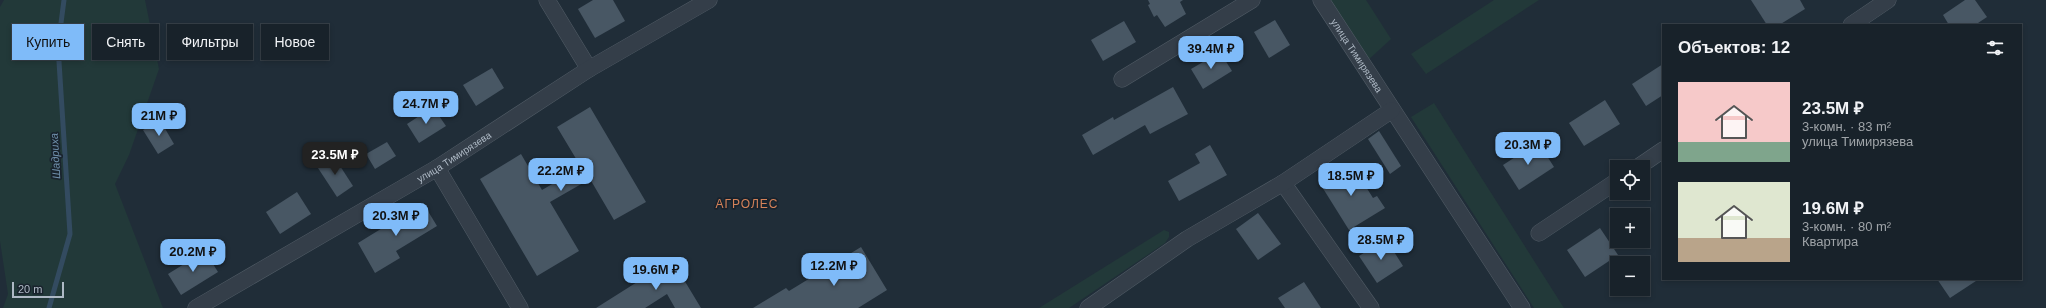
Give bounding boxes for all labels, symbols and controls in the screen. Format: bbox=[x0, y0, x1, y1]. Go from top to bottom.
street label: улица Тимирязева bbox=[1329, 17, 1385, 95]
chip: Купить bbox=[12, 24, 84, 60]
chip: Снять bbox=[92, 24, 159, 60]
chip: Фильтры bbox=[167, 24, 253, 60]
chip: Новое bbox=[261, 24, 329, 60]
pin: 39.4M ₽ bbox=[1174, 36, 1248, 70]
icon: filters bbox=[1984, 37, 2006, 59]
text: Объектов: 12 bbox=[1678, 38, 1790, 57]
text: 39.4M ₽ bbox=[1187, 41, 1235, 56]
pin: 24.7M ₽ bbox=[389, 91, 463, 125]
text: 24.7M ₽ bbox=[402, 96, 450, 111]
icon: home bbox=[1710, 98, 1758, 146]
text: 23.5M ₽ bbox=[1802, 99, 1864, 118]
pin: 21M ₽ bbox=[131, 103, 187, 137]
text: 21M ₽ bbox=[141, 108, 177, 123]
text: 3-комн. · 83 m² bbox=[1802, 119, 1891, 134]
street label: улица Тимирязева bbox=[415, 129, 494, 185]
pin: 20.3M ₽ bbox=[1491, 132, 1565, 166]
water label: Шадриха bbox=[48, 133, 62, 179]
text: улица Тимирязева bbox=[1802, 134, 1913, 149]
text: 20.3M ₽ bbox=[1504, 137, 1552, 152]
pin: 23.5M ₽ bbox=[298, 142, 372, 176]
text: 23.5M ₽ bbox=[311, 147, 359, 162]
pin: 22.2M ₽ bbox=[524, 158, 598, 192]
map controls bbox=[1610, 160, 1650, 296]
button: locate bbox=[1610, 160, 1650, 200]
text: 22.2M ₽ bbox=[537, 163, 585, 178]
pin: 18.5M ₽ bbox=[1314, 163, 1388, 197]
text: 18.5M ₽ bbox=[1327, 168, 1375, 183]
district label: АГРОЛЕС bbox=[716, 197, 779, 211]
icon: home bbox=[1710, 198, 1758, 246]
text: 19.6M ₽ bbox=[1802, 199, 1864, 218]
pin: 20.3M ₽ bbox=[359, 203, 433, 237]
text: 20.3M ₽ bbox=[372, 208, 420, 223]
button: + bbox=[1610, 208, 1650, 248]
text: 3-комн. · 80 m² bbox=[1802, 219, 1891, 234]
pin: 28.5M ₽ bbox=[1344, 227, 1418, 261]
text: 28.5M ₽ bbox=[1357, 232, 1405, 247]
text: Квартира bbox=[1802, 234, 1858, 249]
pin: 20.2M ₽ bbox=[156, 239, 230, 273]
text: 20.2M ₽ bbox=[169, 244, 217, 259]
pin: 12.2M ₽ bbox=[797, 253, 871, 287]
button: − bbox=[1610, 256, 1650, 296]
pin: 19.6M ₽ bbox=[619, 257, 693, 291]
text: 12.2M ₽ bbox=[810, 258, 858, 273]
text: 19.6M ₽ bbox=[632, 262, 680, 277]
scale bar bbox=[12, 280, 64, 299]
text: 20 m bbox=[18, 283, 42, 295]

